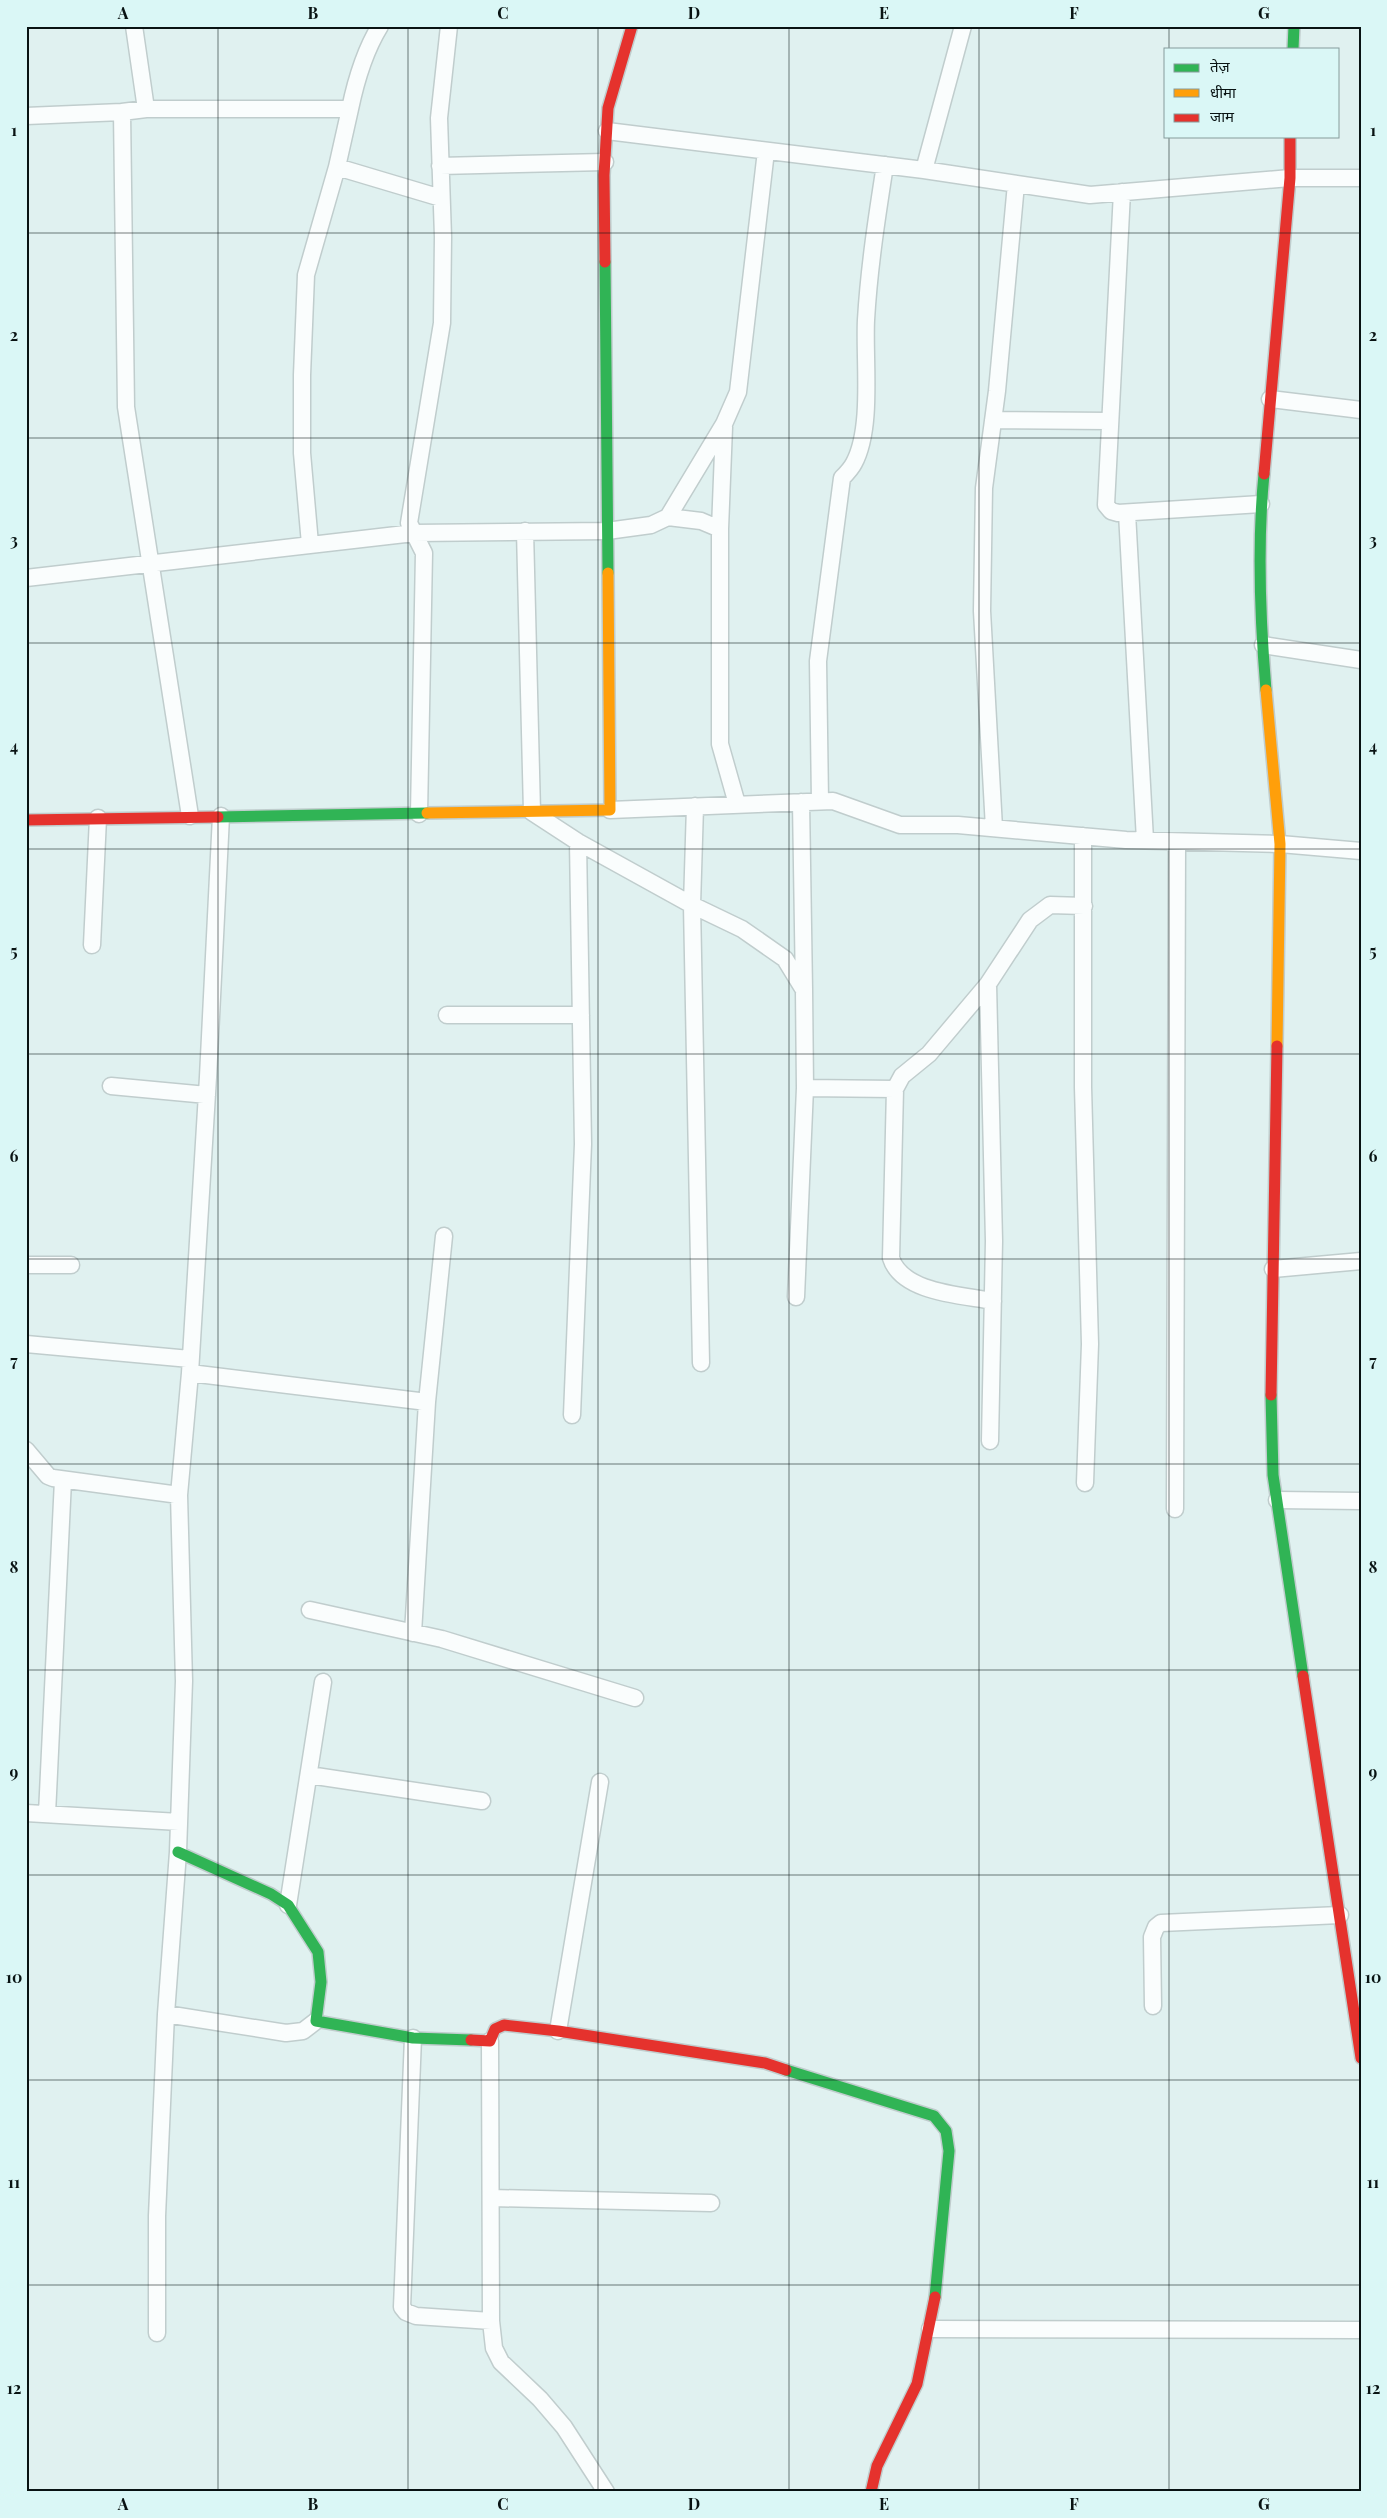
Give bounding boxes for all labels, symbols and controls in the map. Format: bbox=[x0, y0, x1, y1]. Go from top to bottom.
text: A bbox=[117, 2, 129, 23]
text: B bbox=[308, 2, 319, 23]
text: C bbox=[497, 2, 509, 23]
text: D bbox=[688, 2, 700, 23]
text: E bbox=[879, 2, 889, 23]
text: F bbox=[1069, 2, 1079, 23]
text: G bbox=[1258, 2, 1270, 23]
legend bbox=[1164, 48, 1340, 138]
text: तेज़ bbox=[1210, 56, 1231, 76]
text: धीमा bbox=[1210, 82, 1237, 102]
text: जाम bbox=[1210, 106, 1235, 126]
text: 1 bbox=[11, 119, 17, 140]
text: 1 bbox=[1370, 119, 1376, 140]
text: 2 bbox=[10, 324, 18, 345]
text: 2 bbox=[1369, 324, 1377, 345]
text: 3 bbox=[10, 529, 18, 550]
text: 3 bbox=[1369, 529, 1377, 550]
text: 4 bbox=[10, 735, 18, 756]
text: 4 bbox=[1369, 735, 1377, 756]
text: 5 bbox=[10, 940, 18, 961]
text: 5 bbox=[1369, 940, 1377, 961]
text: 6 bbox=[10, 1145, 19, 1166]
text: 6 bbox=[1369, 1145, 1378, 1166]
text: 7 bbox=[10, 1350, 18, 1371]
text: 7 bbox=[1369, 1350, 1377, 1371]
text: 8 bbox=[10, 1556, 19, 1577]
text: 8 bbox=[1369, 1556, 1378, 1577]
text: 9 bbox=[10, 1761, 19, 1782]
text: 9 bbox=[1369, 1761, 1378, 1782]
text: 10 bbox=[6, 1966, 22, 1987]
text: 10 bbox=[1365, 1966, 1381, 1987]
text: 11 bbox=[8, 2171, 20, 2192]
text: 11 bbox=[1367, 2171, 1379, 2192]
text: 12 bbox=[7, 2377, 21, 2398]
text: 12 bbox=[1366, 2377, 1380, 2398]
text: A bbox=[117, 2493, 129, 2514]
text: B bbox=[308, 2493, 319, 2514]
text: C bbox=[497, 2493, 509, 2514]
text: D bbox=[688, 2493, 700, 2514]
text: E bbox=[879, 2493, 889, 2514]
text: F bbox=[1069, 2493, 1079, 2514]
text: G bbox=[1258, 2493, 1270, 2514]

